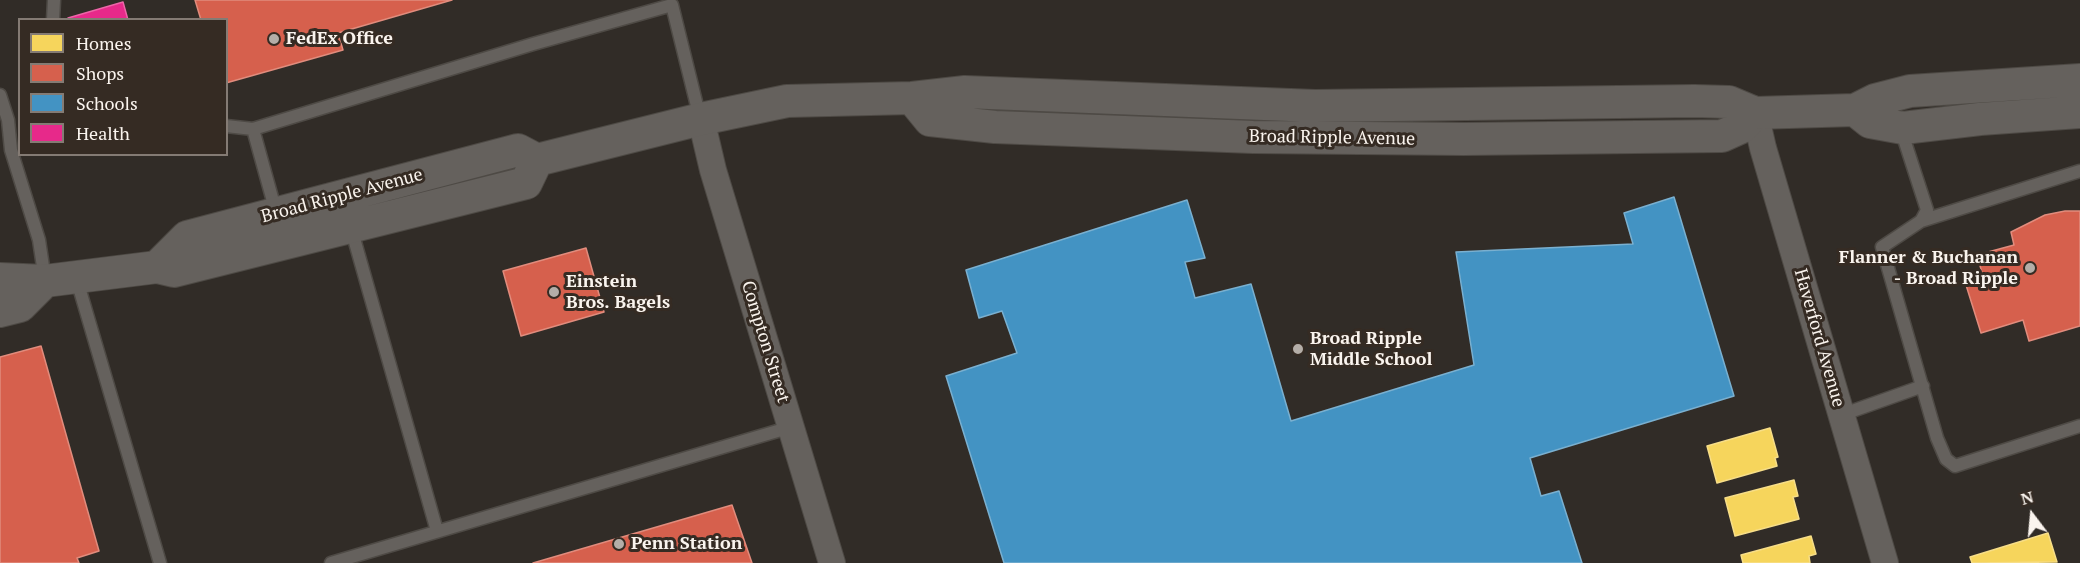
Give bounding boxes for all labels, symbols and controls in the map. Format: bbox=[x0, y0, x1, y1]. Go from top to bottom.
legend bbox=[18, 18, 228, 156]
place label: FedEx Office bbox=[286, 28, 393, 50]
text: Homes bbox=[76, 31, 131, 55]
marker: FedEx Office bbox=[267, 32, 281, 46]
text: Shops bbox=[76, 61, 124, 85]
text: Schools bbox=[76, 91, 138, 115]
text: Health bbox=[76, 121, 130, 145]
street label: Broad Ripple Avenue bbox=[1249, 126, 1415, 150]
street label: Broad Ripple Avenue bbox=[259, 164, 425, 228]
place label: Flanner & Buchanan - Broad Ripple bbox=[1839, 247, 2018, 290]
marker: Flanner & Buchanan - Broad Ripple bbox=[2023, 261, 2037, 275]
street label: Haverford Avenue bbox=[1789, 266, 1849, 410]
place label: Einstein Bros. Bagels bbox=[566, 271, 670, 314]
street label: Compton Street bbox=[736, 278, 794, 406]
marker: Einstein Bros. Bagels bbox=[547, 285, 561, 299]
place label: Broad Ripple Middle School bbox=[1310, 328, 1432, 370]
marker: Broad Ripple Middle School bbox=[1291, 342, 1305, 356]
north arrow bbox=[2002, 485, 2062, 545]
text: N bbox=[2018, 485, 2036, 510]
place label: Penn Station bbox=[631, 533, 742, 555]
marker: Penn Station bbox=[612, 537, 626, 551]

